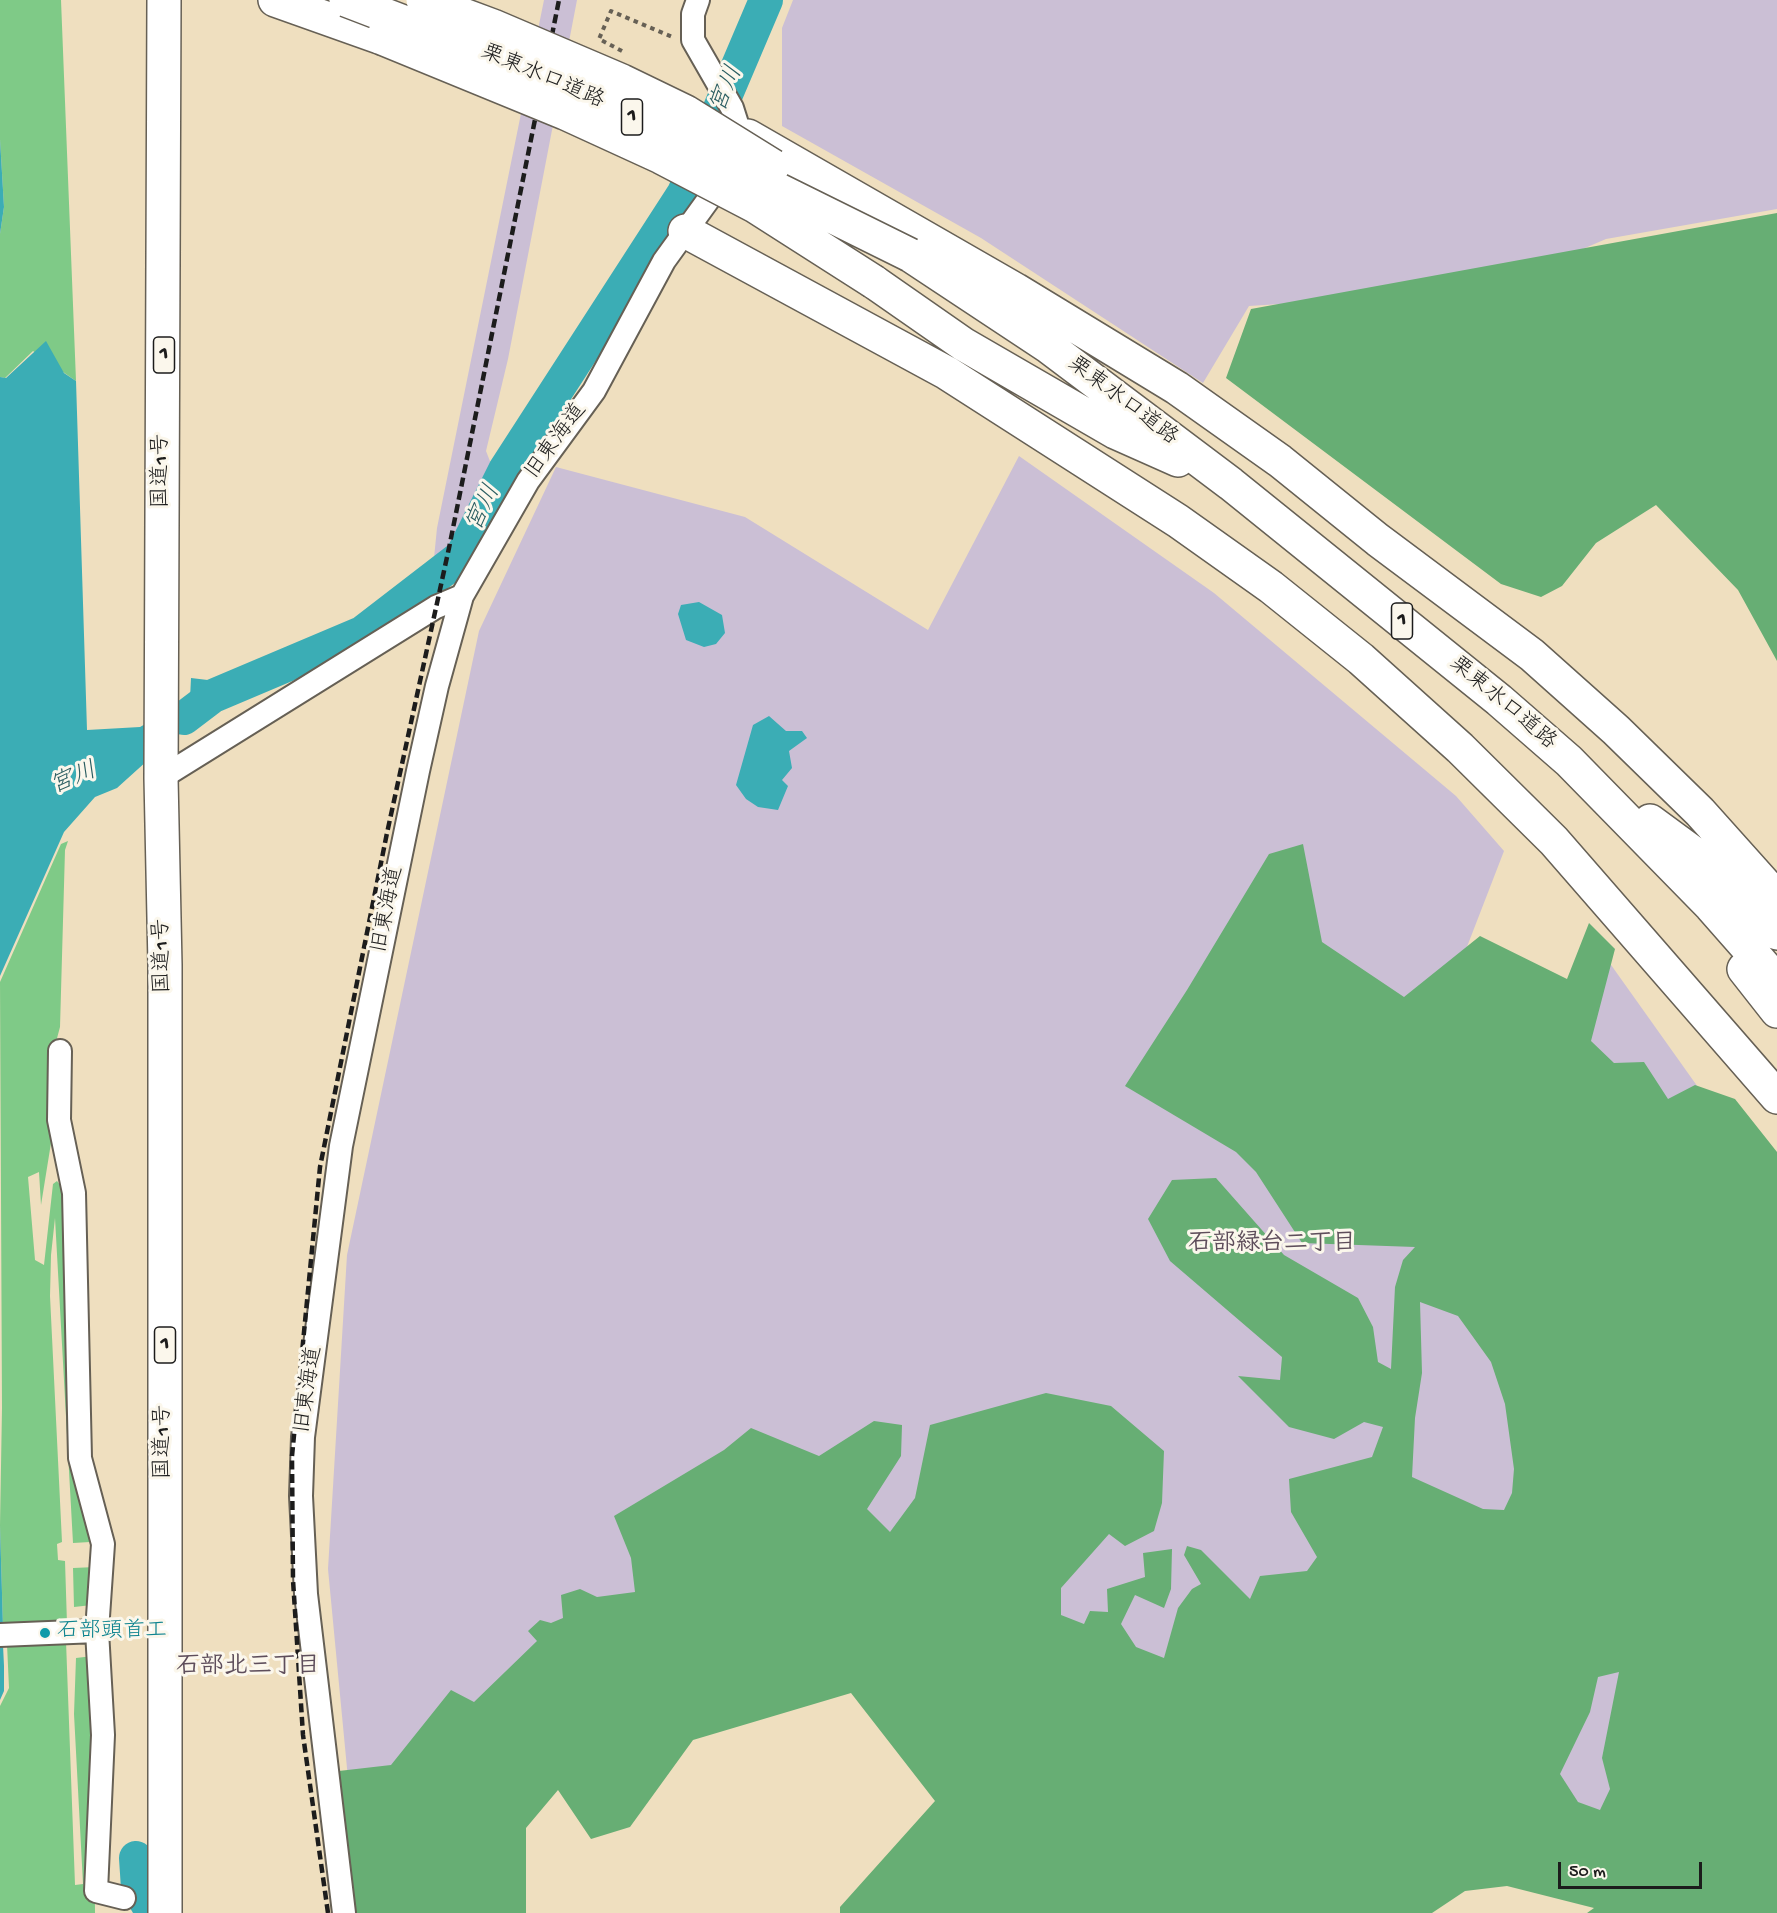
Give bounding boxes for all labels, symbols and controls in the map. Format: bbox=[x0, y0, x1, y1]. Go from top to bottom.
street label: 栗東水口道路 bbox=[476, 40, 608, 116]
water label: 宮川 bbox=[705, 62, 751, 118]
road number: 1 bbox=[622, 99, 642, 135]
road number: 1 bbox=[154, 337, 174, 373]
street label: 栗東水口道路 bbox=[1061, 352, 1183, 452]
street label: 旧東海道 bbox=[520, 399, 594, 485]
street label: 国道1号 bbox=[150, 434, 176, 508]
water label: 宮川 bbox=[462, 481, 508, 537]
road number: 1 bbox=[1392, 603, 1412, 639]
street label: 栗東水口道路 bbox=[1443, 651, 1561, 757]
water label: 宮川 bbox=[46, 758, 102, 802]
street label: 旧東海道 bbox=[368, 864, 410, 956]
street label: 国道1号 bbox=[150, 918, 178, 994]
district label: 石部緑台二丁目 bbox=[1188, 1231, 1356, 1259]
road number: 1 bbox=[154, 1327, 176, 1363]
street label: 旧東海道 bbox=[291, 1345, 329, 1435]
street label: 国道1号 bbox=[152, 1405, 178, 1479]
place label: 石部頭首工 bbox=[57, 1620, 167, 1646]
marker: 石部頭首工 bbox=[38, 1626, 52, 1640]
district label: 石部北三丁目 bbox=[176, 1654, 320, 1682]
scale bar bbox=[1561, 1850, 1705, 1888]
text: 50 m bbox=[1569, 1862, 1606, 1883]

